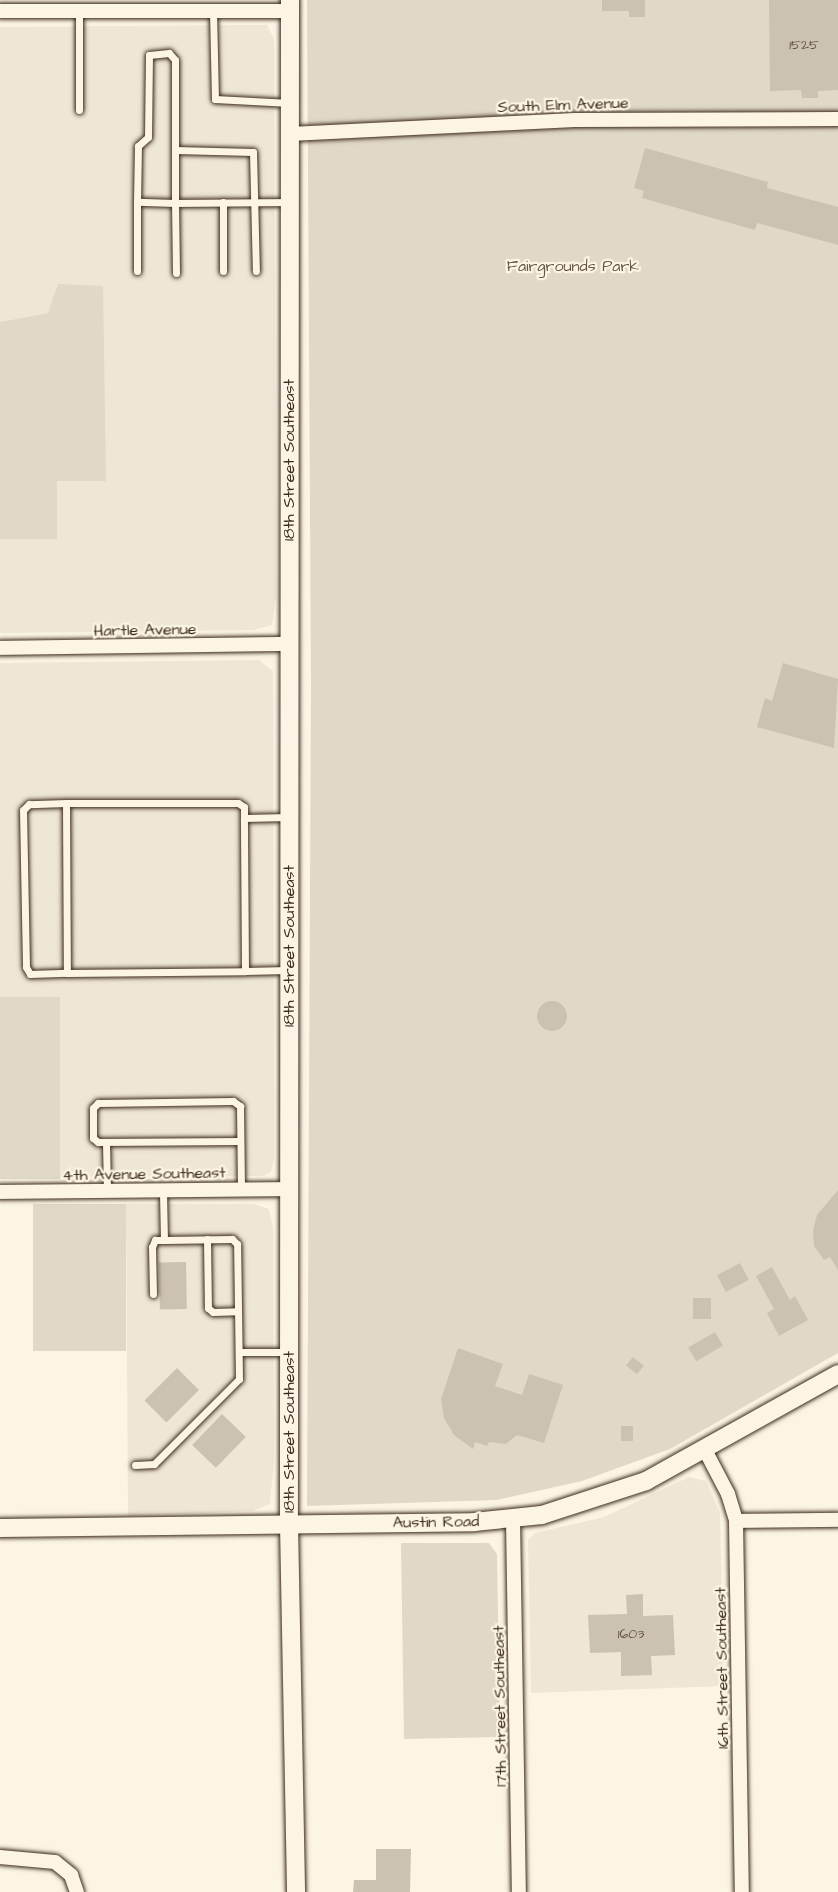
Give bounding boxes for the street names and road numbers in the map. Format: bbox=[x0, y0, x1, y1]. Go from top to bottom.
street label: South Elm Avenue bbox=[497, 93, 629, 117]
street label: 18th Street Southeast bbox=[279, 379, 299, 541]
street label: Hartle Avenue bbox=[93, 620, 197, 640]
street label: 18th Street Southeast bbox=[279, 865, 299, 1027]
street label: 4th Avenue Southeast bbox=[62, 1163, 226, 1185]
street label: 18th Street Southeast bbox=[279, 1351, 299, 1513]
street label: Austin Road bbox=[393, 1512, 479, 1532]
street label: 16th Street Southeast bbox=[711, 1587, 733, 1749]
street label: 17th Street Southeast bbox=[489, 1625, 511, 1787]

